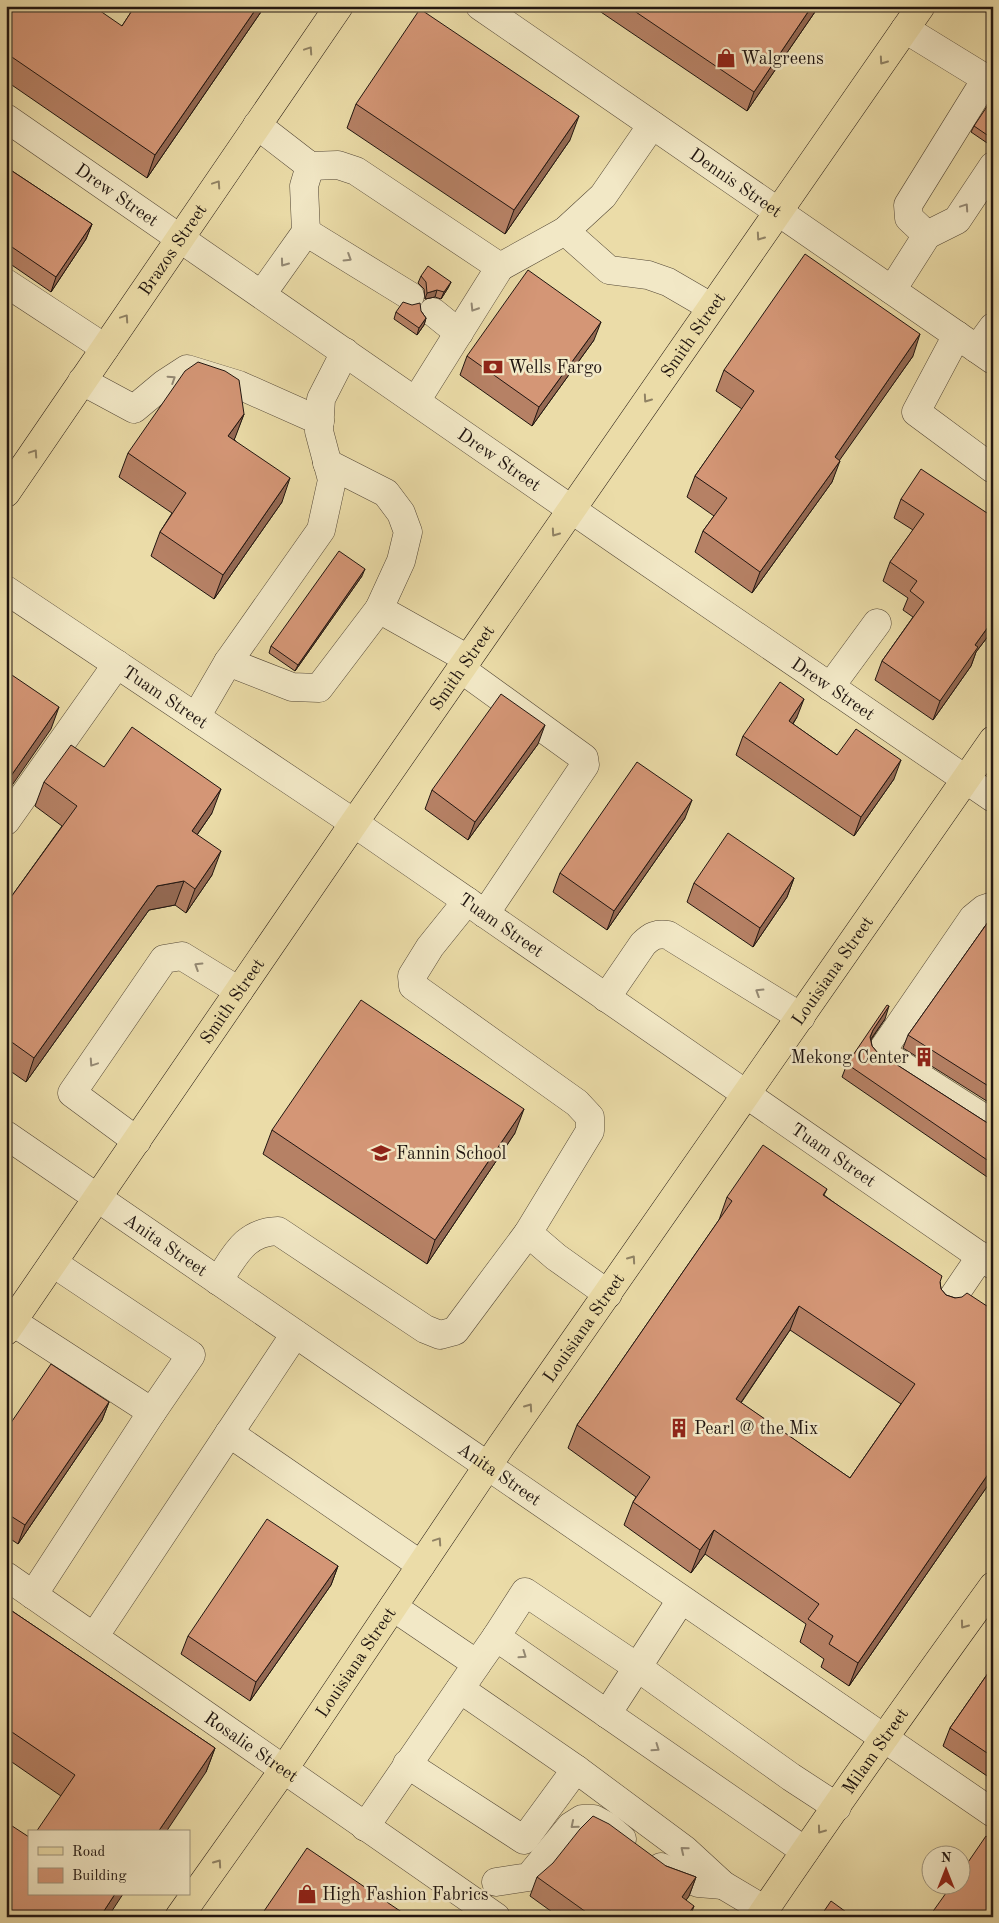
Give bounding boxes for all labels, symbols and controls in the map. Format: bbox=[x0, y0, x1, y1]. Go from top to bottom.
one-way arrow bbox=[303, 46, 312, 56]
shop icon: Walgreens bbox=[715, 47, 737, 69]
place label: Walgreens bbox=[741, 50, 824, 68]
one-way arrow bbox=[880, 55, 889, 64]
street label: Dennis Street bbox=[686, 146, 785, 221]
street label: Drew Street bbox=[72, 161, 161, 231]
one-way arrow bbox=[211, 180, 220, 190]
street label: Brazos Street bbox=[136, 201, 211, 299]
one-way arrow bbox=[959, 204, 968, 213]
one-way arrow bbox=[757, 231, 766, 240]
one-way arrow bbox=[342, 251, 351, 261]
one-way arrow bbox=[281, 257, 290, 267]
street label: Smith Street bbox=[658, 289, 729, 381]
one-way arrow bbox=[471, 303, 481, 312]
one-way arrow bbox=[119, 314, 128, 324]
bank icon: Wells Fargo bbox=[482, 356, 504, 378]
place label: Wells Fargo bbox=[508, 359, 602, 377]
one-way arrow bbox=[166, 376, 176, 385]
one-way arrow bbox=[644, 393, 653, 403]
street label: Drew Street bbox=[454, 425, 544, 495]
one-way arrow bbox=[28, 449, 37, 458]
one-way arrow bbox=[552, 527, 561, 537]
street label: Smith Street bbox=[427, 622, 498, 714]
street label: Drew Street bbox=[788, 655, 878, 724]
street label: Tuam Street bbox=[119, 663, 211, 733]
street label: Tuam Street bbox=[455, 890, 546, 961]
street label: Louisiana Street bbox=[789, 913, 877, 1029]
street label: Smith Street bbox=[197, 956, 268, 1048]
one-way arrow bbox=[194, 962, 203, 972]
one-way arrow bbox=[756, 988, 765, 998]
building icon: Mekong Center bbox=[913, 1046, 935, 1068]
place label: Mekong Center bbox=[791, 1049, 910, 1067]
one-way arrow bbox=[90, 1057, 99, 1067]
street label: Tuam Street bbox=[787, 1120, 879, 1191]
school or university icon: Fannin School bbox=[370, 1142, 392, 1164]
place label: Fannin School bbox=[396, 1145, 507, 1163]
street label: Anita Street bbox=[121, 1211, 210, 1280]
one-way arrow bbox=[626, 1255, 635, 1265]
street label: Louisiana Street bbox=[540, 1270, 629, 1386]
one-way arrow bbox=[523, 1403, 532, 1412]
building icon: Pearl @ the Mix bbox=[668, 1417, 690, 1439]
place label: Pearl @ the Mix bbox=[694, 1420, 818, 1438]
street label: Anita Street bbox=[454, 1440, 544, 1510]
one-way arrow bbox=[431, 1537, 441, 1546]
street label: Louisiana Street bbox=[313, 1604, 400, 1721]
one-way arrow bbox=[961, 1619, 970, 1629]
one-way arrow bbox=[517, 1649, 526, 1658]
street label: Milam Street bbox=[839, 1705, 912, 1798]
street label: Rosalie Street bbox=[201, 1709, 301, 1786]
one-way arrow bbox=[650, 1742, 660, 1751]
one-way arrow bbox=[570, 1820, 579, 1829]
one-way arrow bbox=[818, 1824, 827, 1834]
legend bbox=[28, 1830, 190, 1896]
text: Road bbox=[72, 1845, 106, 1860]
north arrow bbox=[922, 1846, 972, 1896]
one-way arrow bbox=[681, 1847, 690, 1855]
text: N bbox=[941, 1851, 952, 1865]
one-way arrow bbox=[212, 1859, 221, 1869]
text: Building bbox=[72, 1869, 127, 1884]
shop icon: High Fashion Fabrics bbox=[296, 1883, 318, 1905]
place label: High Fashion Fabrics bbox=[322, 1886, 489, 1904]

